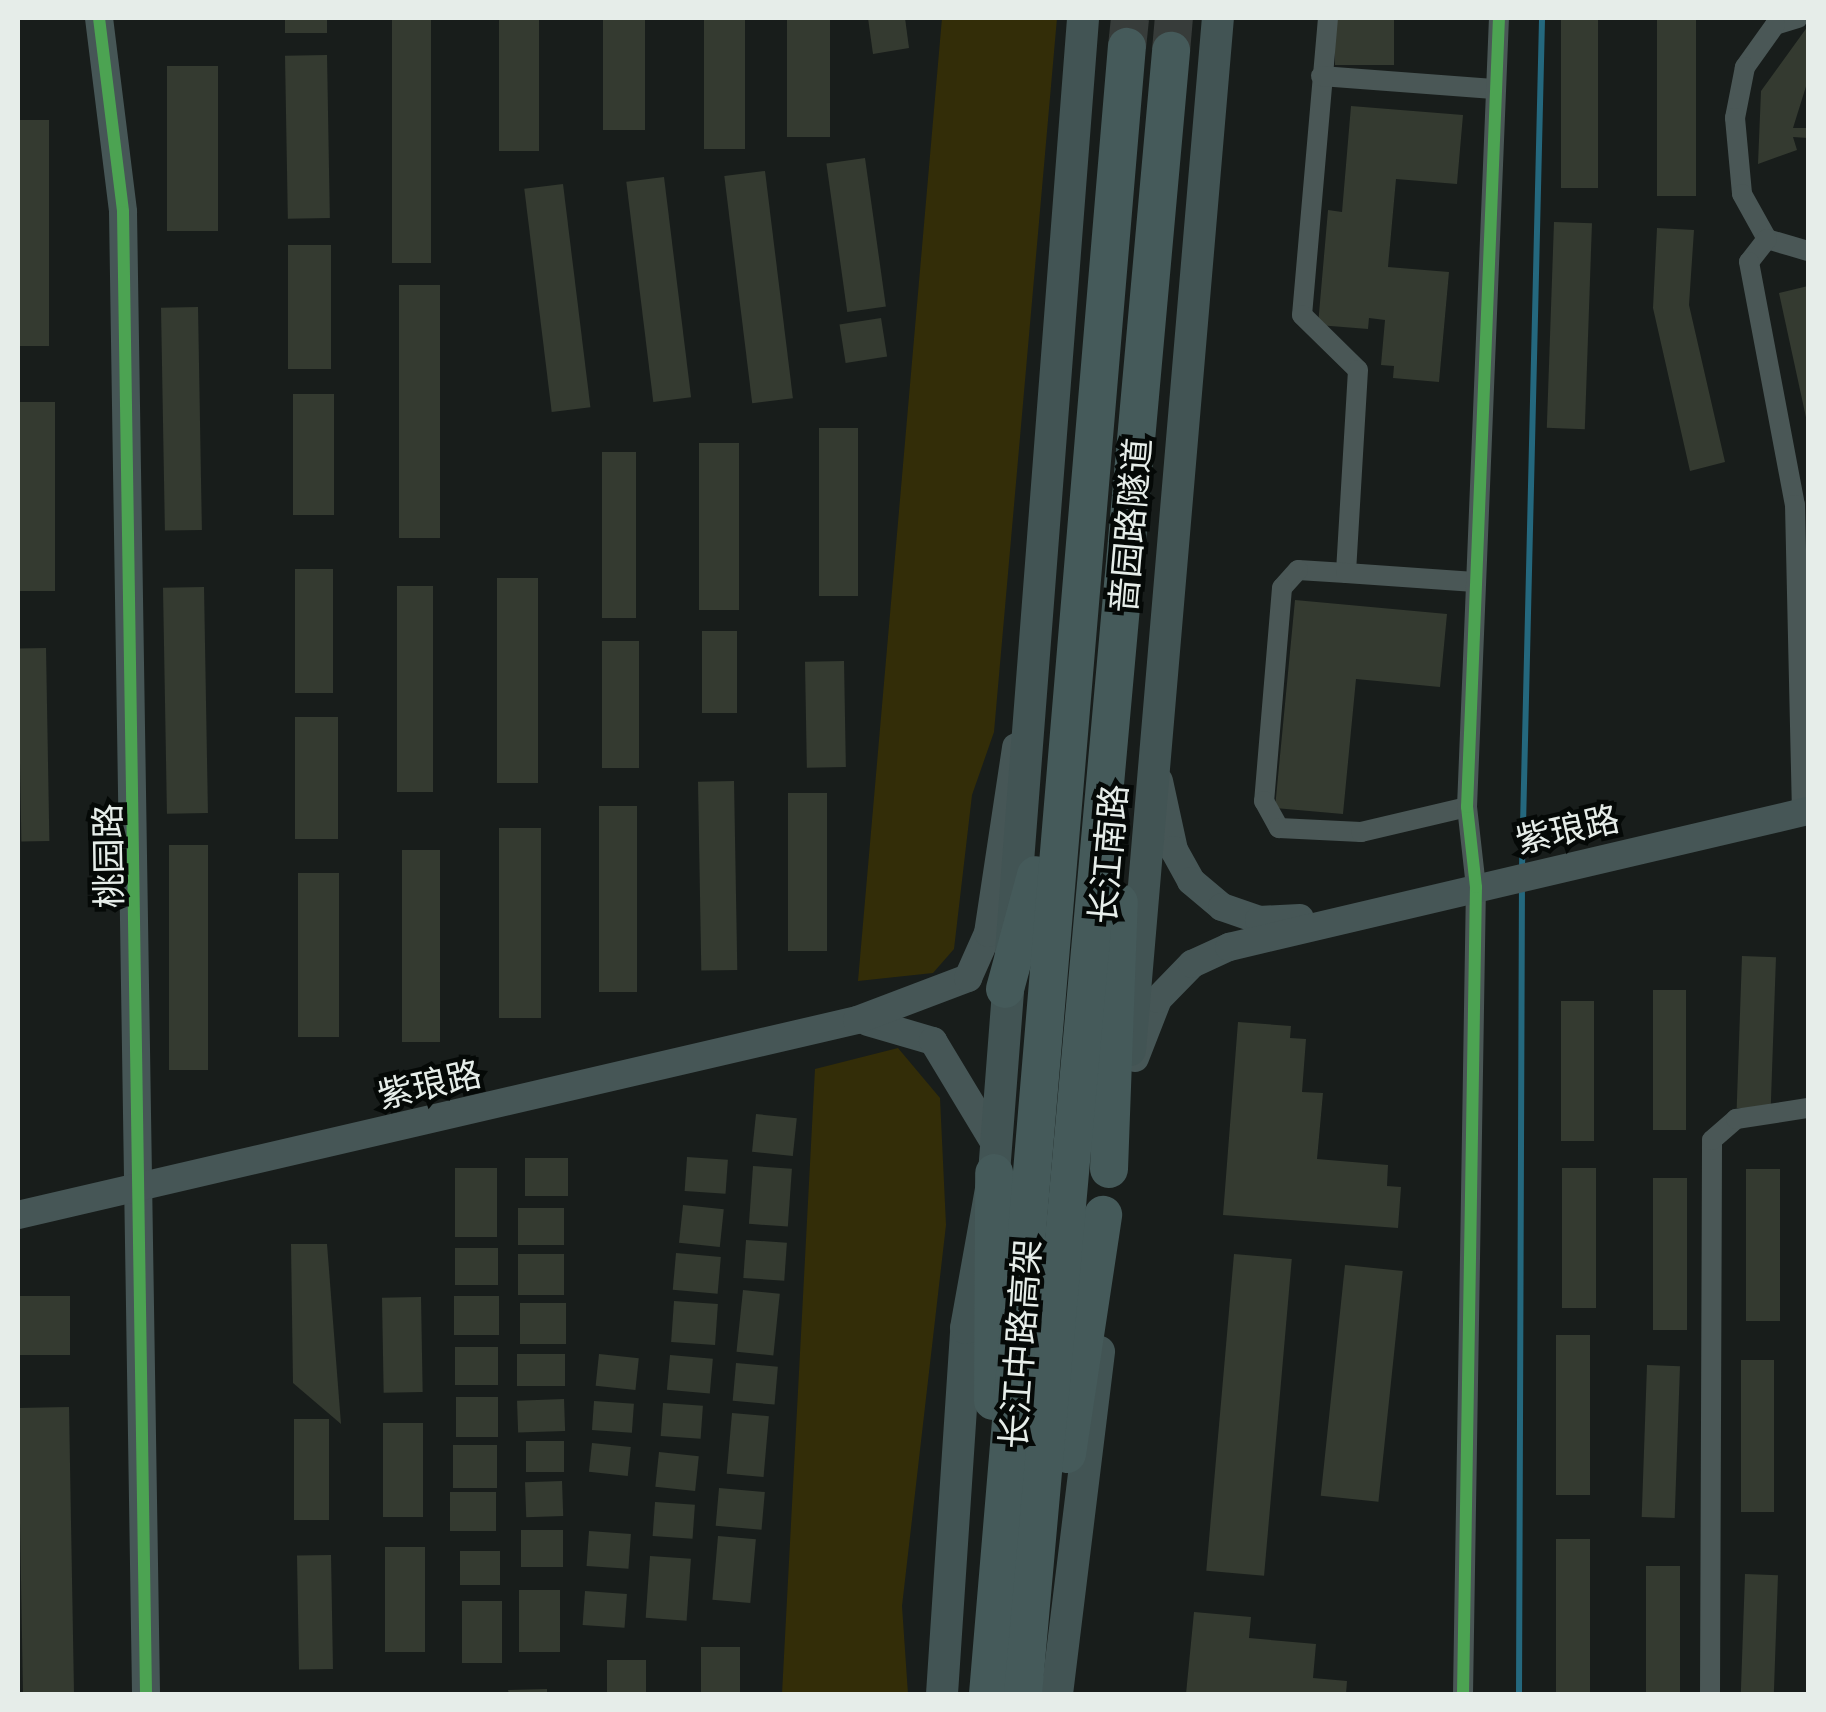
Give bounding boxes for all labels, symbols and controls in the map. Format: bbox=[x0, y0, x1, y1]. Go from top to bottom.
street label: 啬园路隧道 bbox=[1100, 436, 1158, 614]
street label: 长江南路 bbox=[1080, 782, 1134, 926]
street label: 紫琅路 bbox=[1511, 796, 1623, 860]
street label: 桃园路 bbox=[85, 803, 129, 909]
street label: 紫琅路 bbox=[373, 1051, 485, 1115]
street label: 长江中路高架 bbox=[991, 1238, 1047, 1450]

